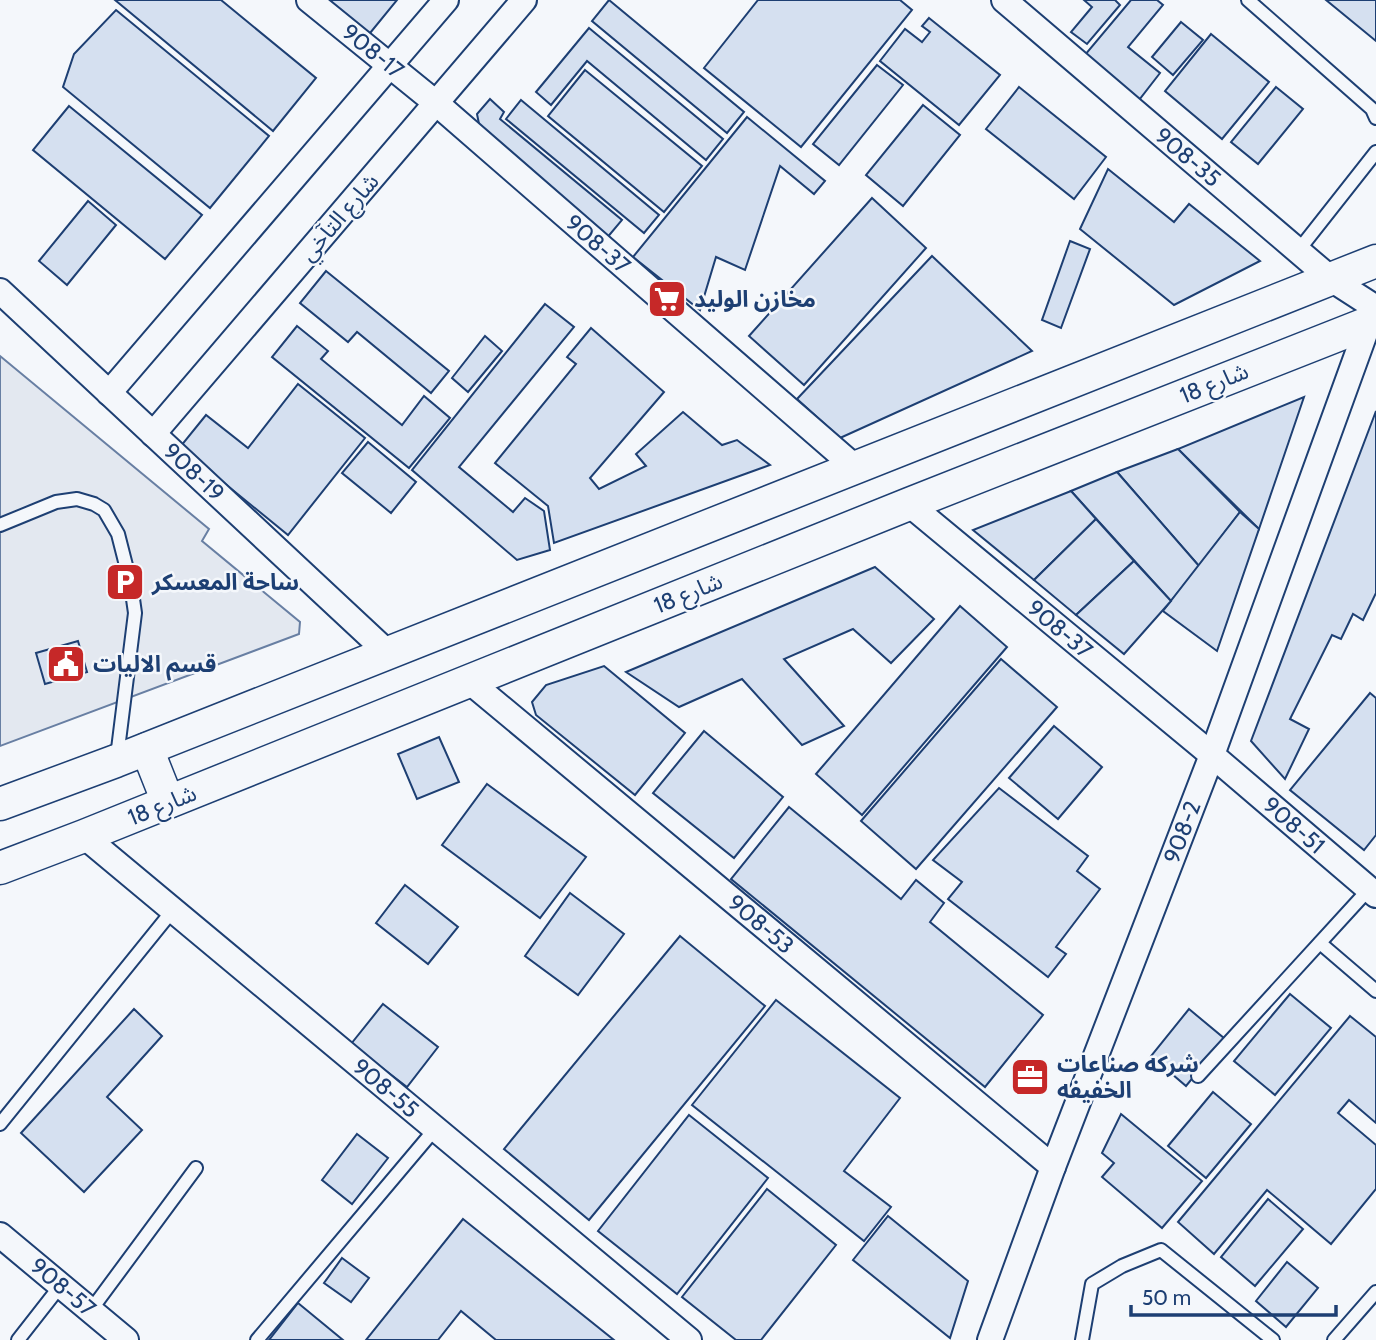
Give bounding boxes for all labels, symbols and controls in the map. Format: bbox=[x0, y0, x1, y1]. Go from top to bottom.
street label: 908-17 bbox=[336, 18, 410, 85]
street label: 908-35 bbox=[1149, 121, 1227, 193]
street label: شارع التآخي bbox=[293, 167, 387, 269]
street label: 908-37 bbox=[560, 208, 636, 280]
supermarket icon: مخازن الوليد bbox=[646, 278, 688, 320]
place label: مخازن الوليد bbox=[694, 285, 816, 313]
street label: شارع 18 bbox=[1176, 357, 1253, 412]
street label: 908-19 bbox=[158, 437, 230, 507]
parking icon: ساحة المعسكر bbox=[104, 561, 146, 603]
street label: شارع 18 bbox=[650, 567, 727, 622]
place label: ساحة المعسكر bbox=[151, 568, 299, 596]
street label: 908-37 bbox=[1022, 594, 1099, 665]
public building icon: قسم الاليات bbox=[45, 643, 87, 685]
place label: قسم الاليات bbox=[93, 650, 216, 681]
street label: شارع 18 bbox=[124, 779, 201, 834]
street label: 908-51 bbox=[1257, 791, 1331, 859]
street label: 908-2 bbox=[1157, 797, 1207, 867]
street label: 908-53 bbox=[722, 888, 800, 960]
place label: شركه صناعات الخفيفه bbox=[1057, 1050, 1199, 1104]
street label: 908-55 bbox=[347, 1052, 425, 1124]
office icon: شركه صناعات الخفيفه bbox=[1009, 1056, 1051, 1098]
street label: 908-57 bbox=[25, 1252, 102, 1323]
scale bar bbox=[1131, 1274, 1336, 1318]
text: 50 m bbox=[1142, 1285, 1191, 1310]

